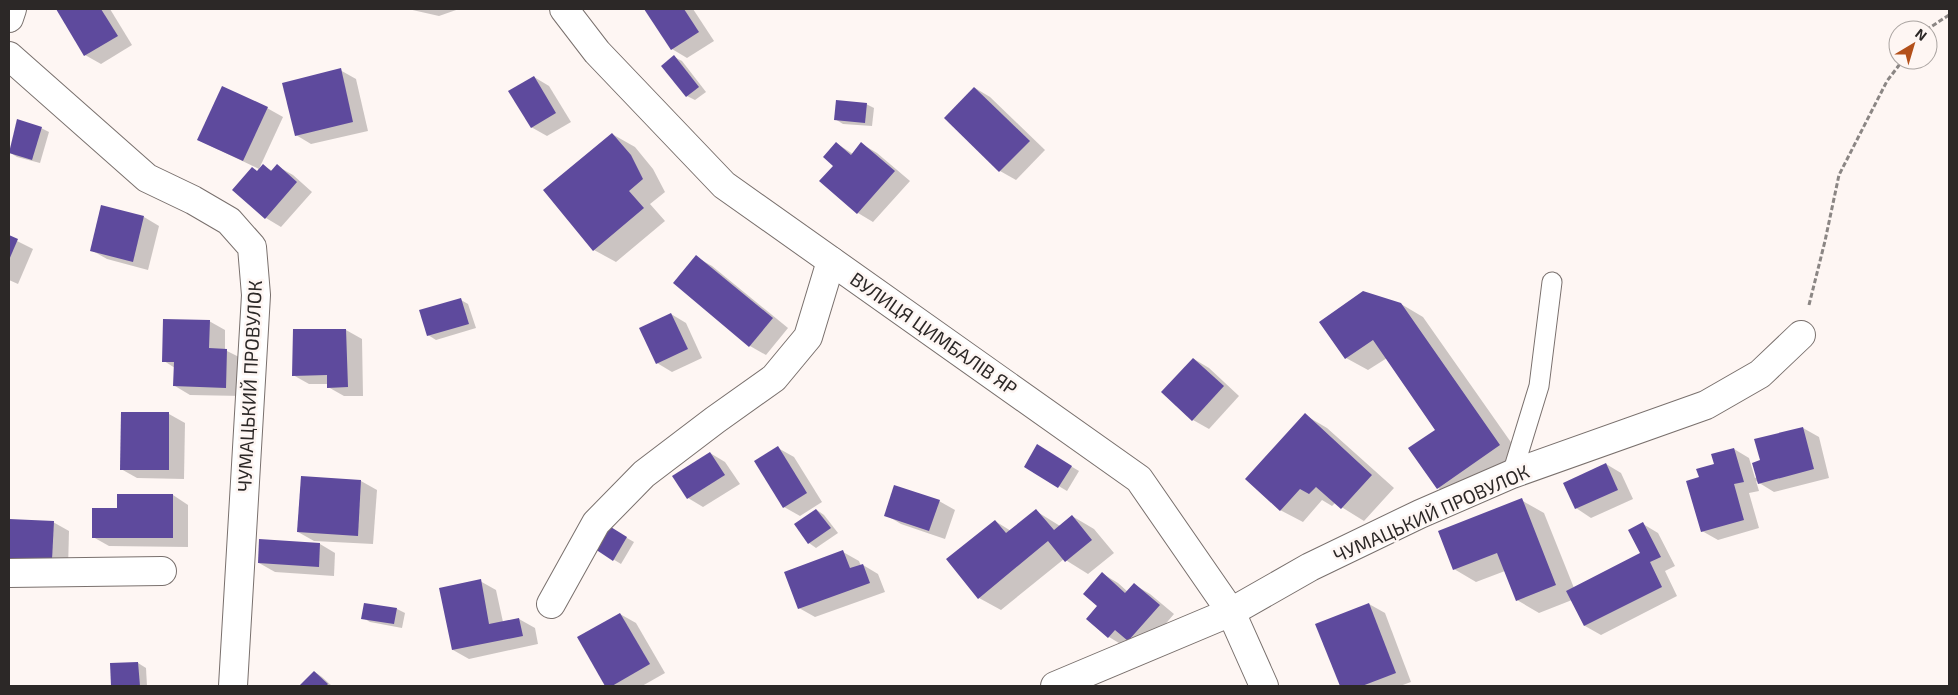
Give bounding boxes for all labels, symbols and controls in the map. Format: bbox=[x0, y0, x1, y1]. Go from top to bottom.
north arrow bbox=[1888, 20, 1938, 70]
text: N bbox=[1912, 25, 1931, 44]
street label: ВУЛИЦЯ ЦИМБАЛІВ ЯР bbox=[846, 267, 1022, 399]
street label: ЧУМАЦЬКИЙ ПРОВУЛОК bbox=[232, 279, 266, 493]
street label: ЧУМАЦЬКИЙ ПРОВУЛОК bbox=[1329, 459, 1533, 567]

